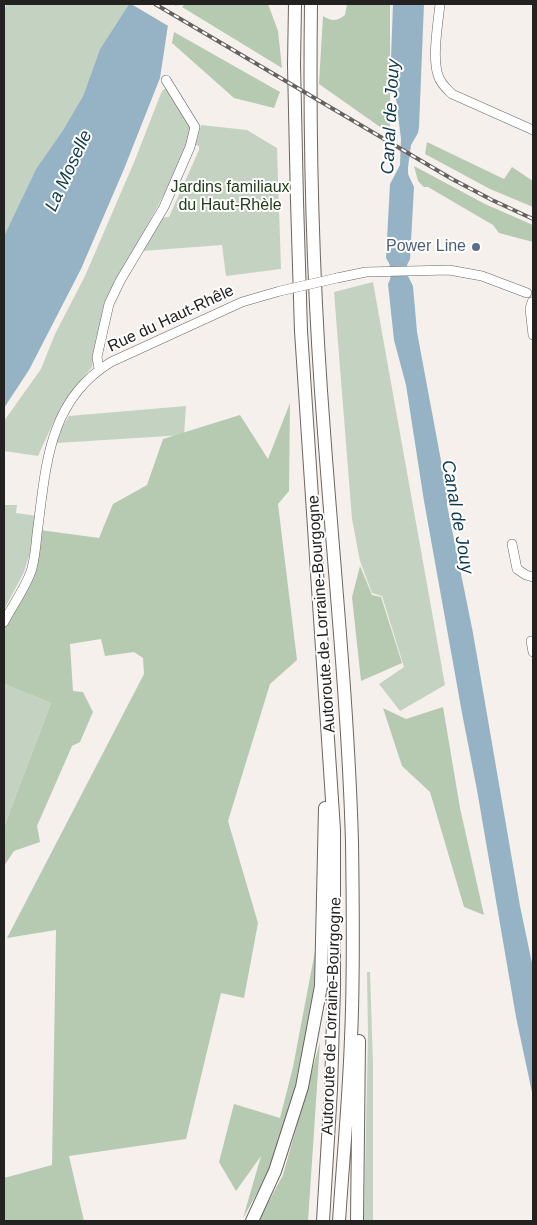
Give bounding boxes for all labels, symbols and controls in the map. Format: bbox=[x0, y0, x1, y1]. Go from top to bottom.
water label: Canal de Jouy bbox=[377, 59, 405, 175]
water label: La Moselle bbox=[41, 127, 97, 215]
park label: Jardins familiaux du Haut-Rhèle bbox=[170, 178, 290, 216]
place label: Power Line bbox=[386, 237, 466, 257]
marker: Power Line bbox=[470, 241, 482, 253]
street label: Rue du Haut-Rhêle bbox=[105, 281, 237, 357]
water label: Canal de Jouy bbox=[436, 458, 478, 576]
street label: Autoroute de Lorraine-Bourgogne bbox=[304, 494, 340, 734]
street label: Autoroute de Lorraine-Bourgogne bbox=[318, 897, 346, 1135]

